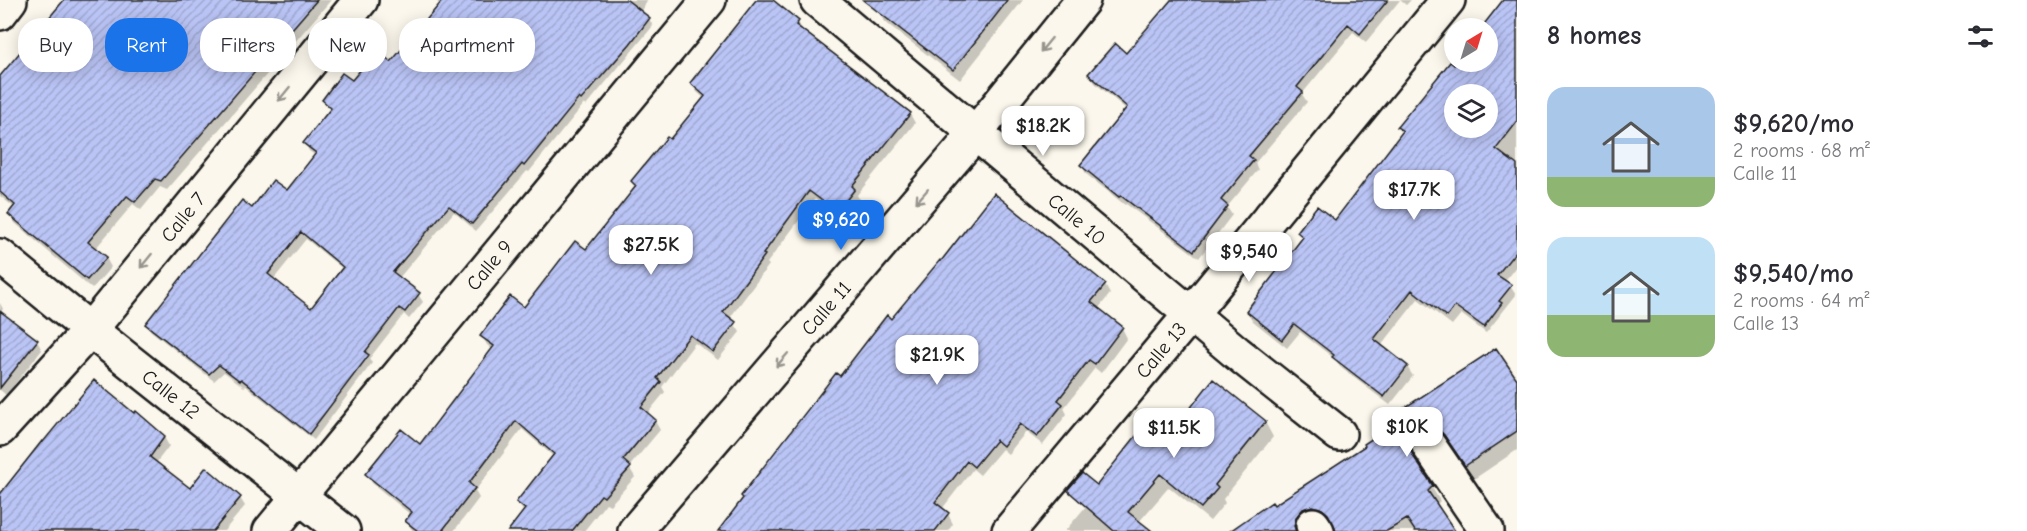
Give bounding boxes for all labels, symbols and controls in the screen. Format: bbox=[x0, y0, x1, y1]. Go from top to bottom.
chip: Buy bbox=[18, 18, 93, 72]
chip: Rent bbox=[105, 18, 188, 72]
chip: Filters bbox=[200, 18, 296, 72]
chip: New bbox=[308, 18, 387, 72]
chip: Apartment bbox=[399, 18, 535, 72]
north arrow bbox=[1444, 18, 1498, 72]
map controls bbox=[1444, 18, 1498, 138]
icon: filters bbox=[1964, 20, 1997, 53]
text: 8 homes bbox=[1547, 21, 1641, 51]
one-way arrow bbox=[1040, 37, 1053, 53]
button: layers bbox=[1444, 84, 1498, 138]
one-way arrow bbox=[277, 86, 290, 102]
pin: $18.2K bbox=[994, 106, 1092, 157]
text: $9,620/mo bbox=[1733, 109, 1854, 139]
icon: home bbox=[1595, 111, 1667, 183]
text: $18.2K bbox=[1016, 114, 1070, 137]
text: 2 rooms · 68 m² bbox=[1733, 139, 1870, 162]
text: Calle 11 bbox=[1733, 162, 1797, 185]
pin: $17.7K bbox=[1365, 170, 1463, 221]
text: $17.7K bbox=[1388, 178, 1440, 201]
street label: Calle 7 bbox=[156, 187, 211, 247]
one-way arrow bbox=[915, 188, 929, 203]
street label: Calle 10 bbox=[1043, 189, 1110, 250]
pin: $9,620 bbox=[792, 200, 890, 251]
text: $9,620 bbox=[812, 208, 870, 231]
pin: $27.5K bbox=[602, 225, 700, 276]
pin: $9,540 bbox=[1200, 232, 1298, 283]
text: $27.5K bbox=[623, 233, 679, 256]
street label: Calle 9 bbox=[462, 235, 517, 295]
text: $9,540 bbox=[1220, 240, 1278, 263]
one-way arrow bbox=[140, 253, 153, 269]
text: $9,540/mo bbox=[1733, 259, 1854, 289]
icon: home bbox=[1595, 261, 1667, 333]
street label: Calle 11 bbox=[797, 277, 856, 340]
text: 2 rooms · 64 m² bbox=[1733, 289, 1869, 312]
text: Calle 13 bbox=[1733, 312, 1799, 335]
street label: Calle 13 bbox=[1131, 318, 1191, 383]
pin: $21.9K bbox=[888, 335, 986, 386]
text: $21.9K bbox=[909, 343, 965, 366]
one-way arrow bbox=[775, 352, 788, 368]
street label: Calle 12 bbox=[137, 365, 204, 424]
pin: $10K bbox=[1371, 407, 1443, 458]
pin: $11.5K bbox=[1125, 408, 1223, 459]
text: $10K bbox=[1386, 415, 1428, 438]
text: $11.5K bbox=[1147, 416, 1201, 439]

